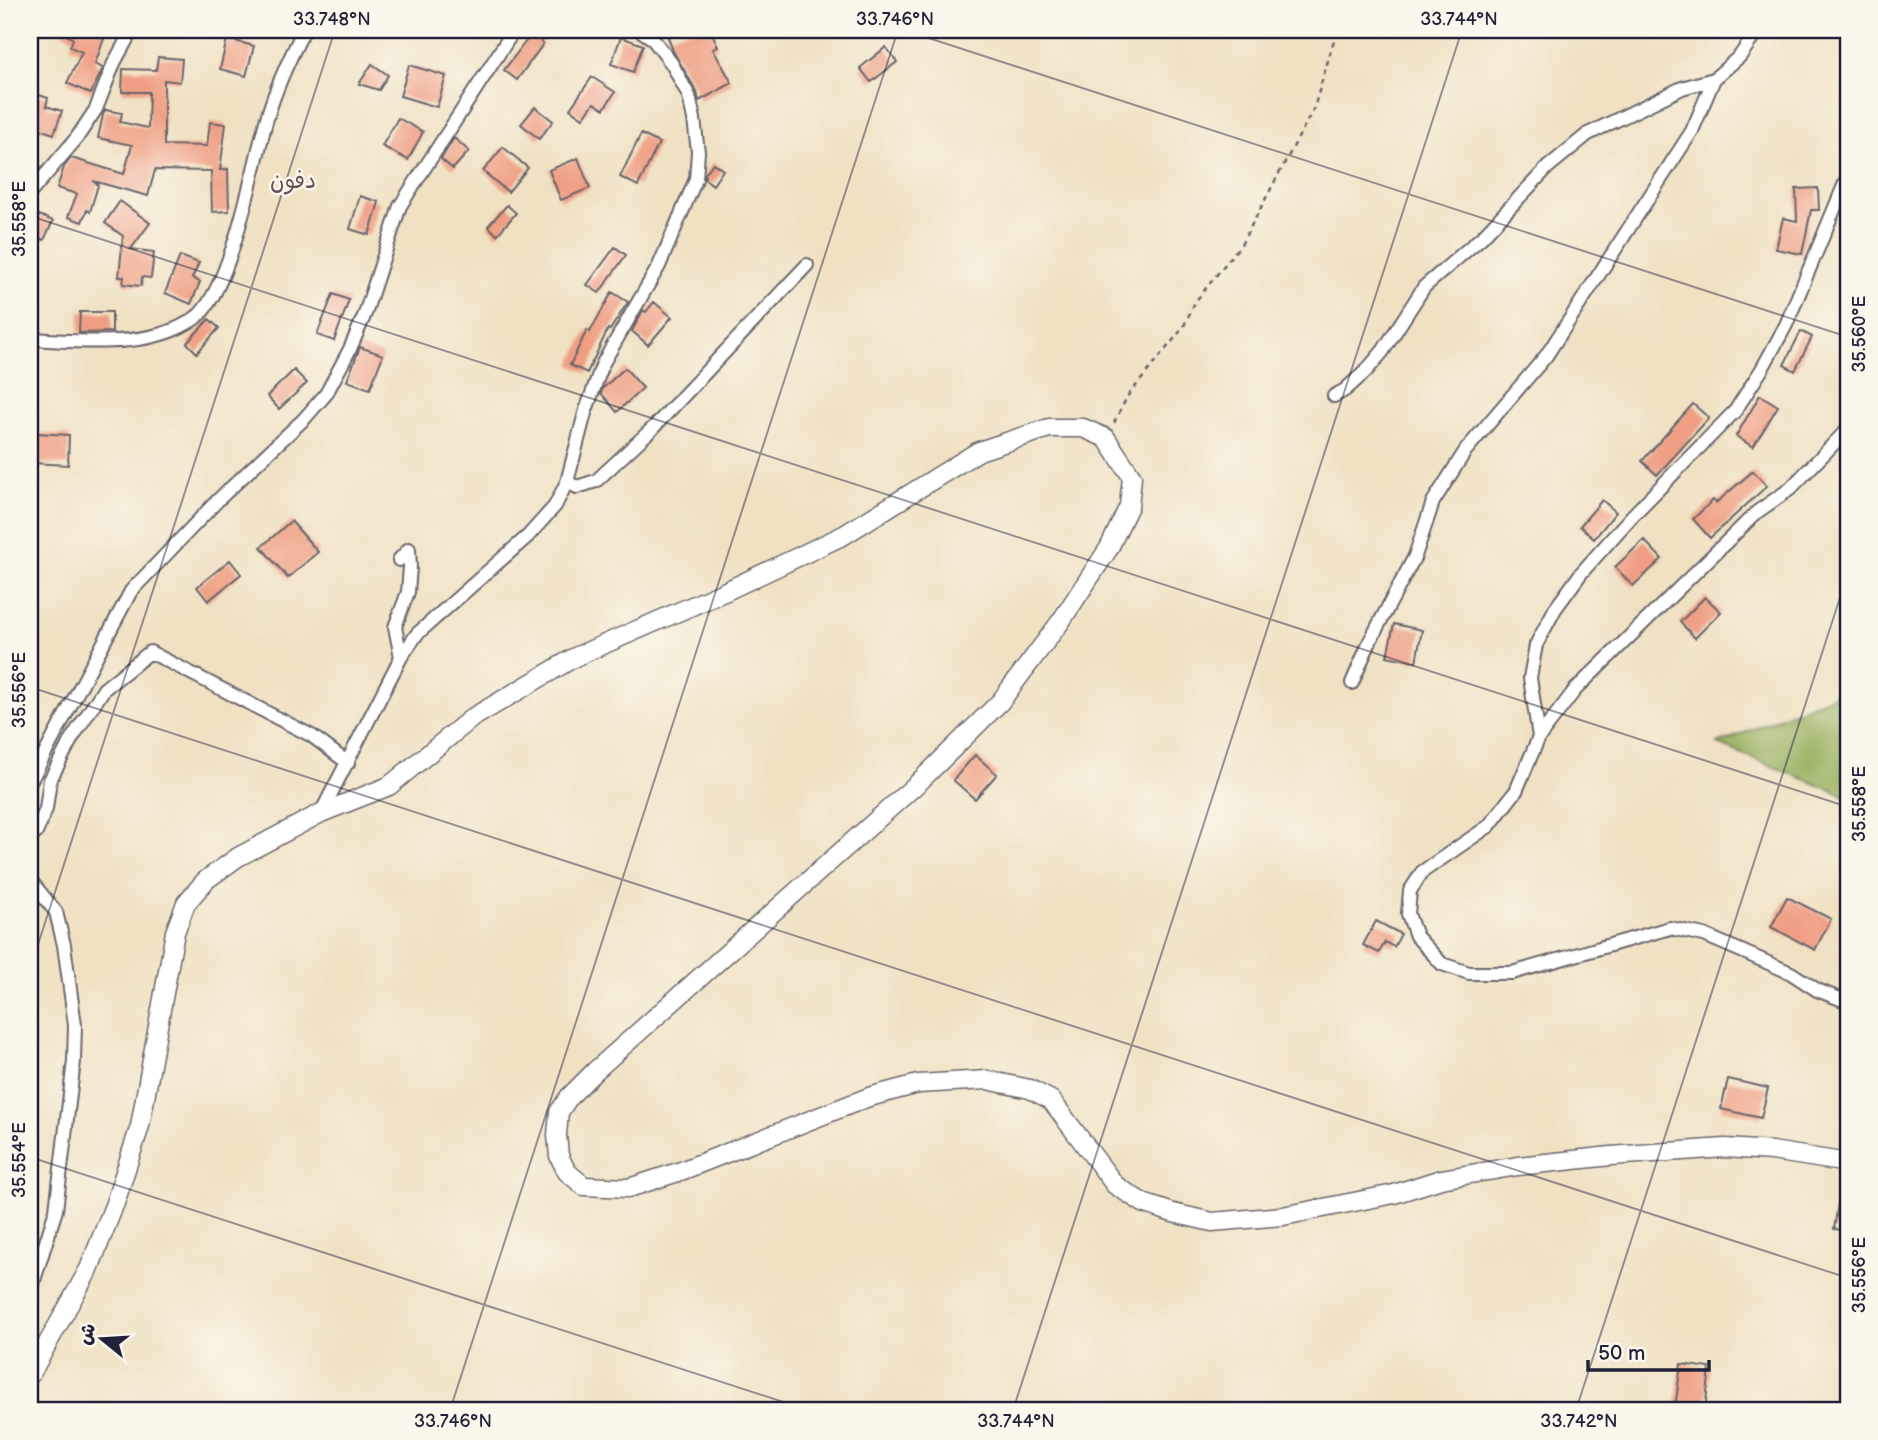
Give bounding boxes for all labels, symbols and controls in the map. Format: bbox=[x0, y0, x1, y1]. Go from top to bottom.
text: 33.748°N bbox=[293, 9, 371, 30]
text: 33.746°N bbox=[856, 9, 934, 30]
text: 33.744°N bbox=[1420, 9, 1498, 30]
district label: دفون bbox=[270, 167, 316, 195]
text: 35.558°E bbox=[9, 181, 30, 257]
text: 35.560°E bbox=[1849, 295, 1870, 372]
text: 35.556°E bbox=[9, 652, 30, 728]
text: 35.558°E bbox=[1849, 766, 1870, 842]
text: 35.554°E bbox=[9, 1122, 30, 1198]
text: 35.556°E bbox=[1849, 1237, 1870, 1313]
north arrow bbox=[66, 1304, 136, 1374]
text: ش bbox=[73, 1321, 101, 1348]
scale bar bbox=[1588, 1328, 1708, 1372]
text: 50 m bbox=[1598, 1341, 1645, 1366]
text: 33.746°N bbox=[414, 1411, 492, 1432]
text: 33.744°N bbox=[977, 1411, 1055, 1432]
text: 33.742°N bbox=[1540, 1411, 1618, 1432]

